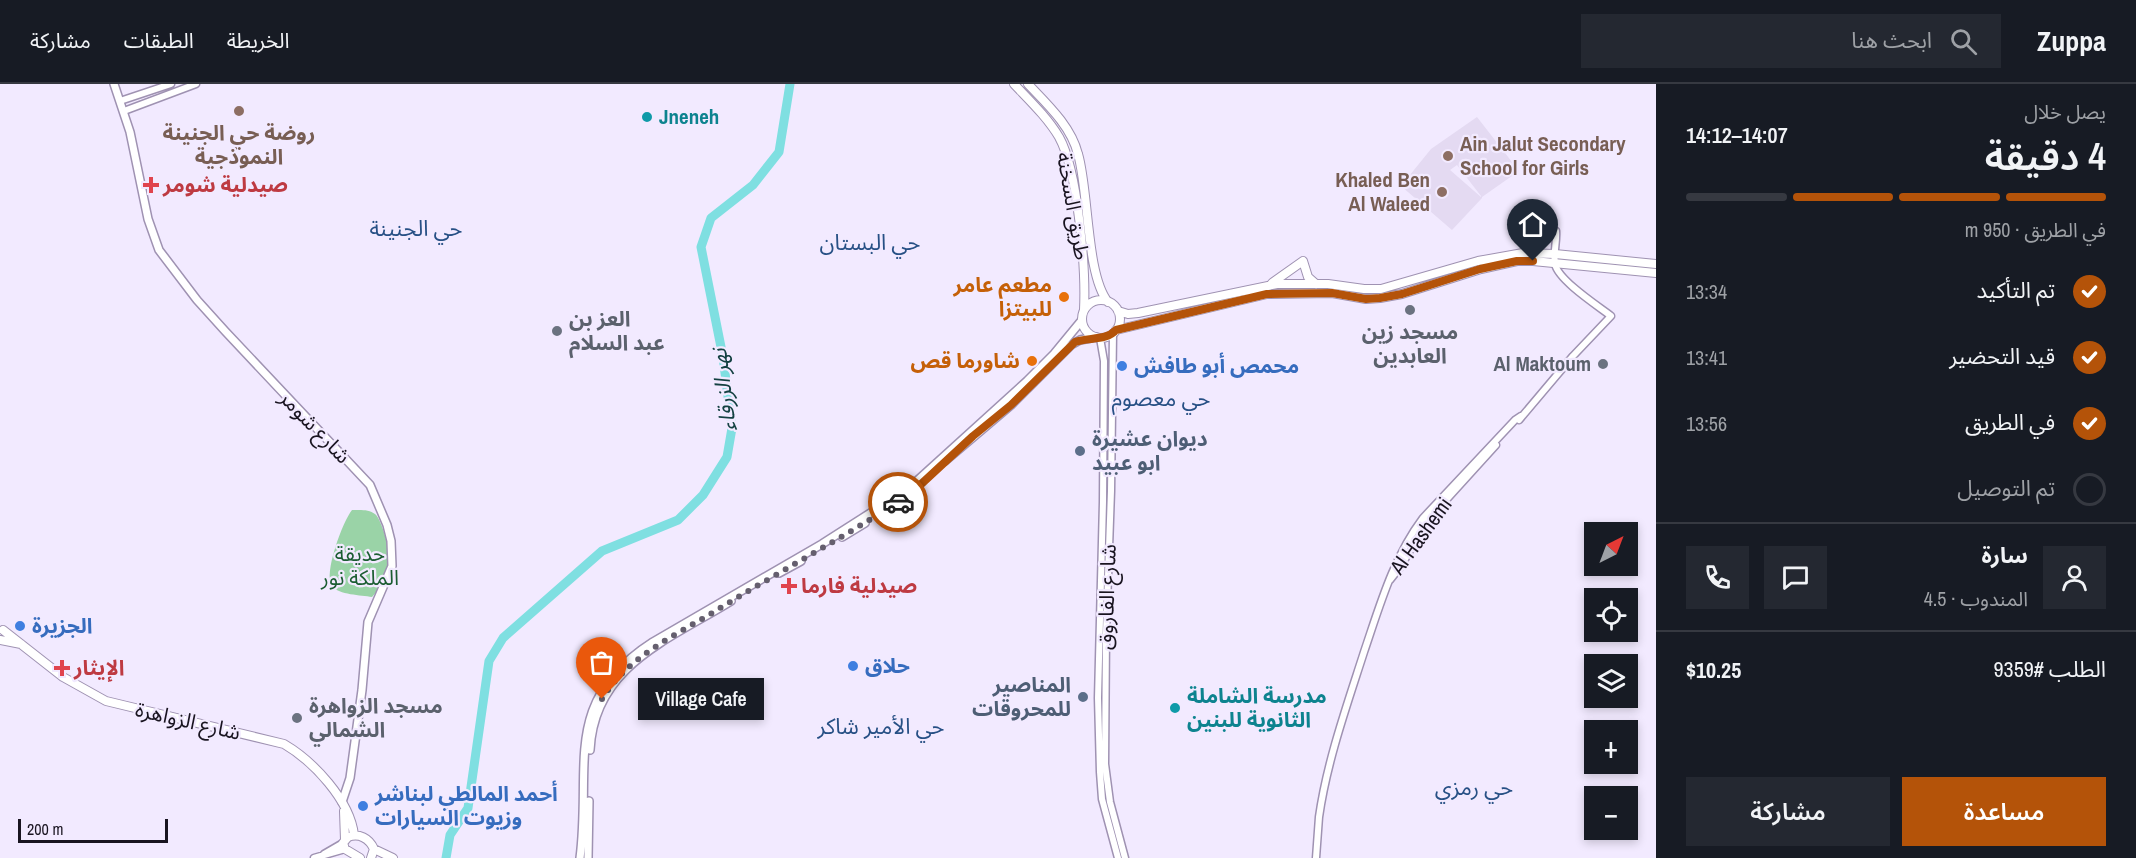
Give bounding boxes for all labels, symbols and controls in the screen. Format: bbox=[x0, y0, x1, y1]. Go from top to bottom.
search box bbox=[1581, 14, 2001, 68]
text: Zuppa bbox=[2037, 22, 2106, 60]
text: ابحث هنا bbox=[1851, 25, 1932, 55]
icon: search bbox=[1947, 25, 1980, 58]
text: مشاركة bbox=[30, 26, 91, 55]
text: الطبقات bbox=[124, 26, 194, 55]
text: الخريطة bbox=[227, 26, 290, 55]
text: يصل خلال bbox=[2024, 98, 2106, 125]
place label: Jneneh bbox=[659, 102, 719, 131]
marker: روضة حي الجنينة النموذجية bbox=[232, 104, 246, 118]
marker: Jneneh bbox=[640, 110, 654, 124]
place label: روضة حي الجنينة النموذجية bbox=[163, 118, 315, 171]
text: 14:07–14:12 bbox=[1686, 120, 1788, 150]
place label: Ain Jalut Secondary School for Girls bbox=[1460, 129, 1626, 182]
text: 4 دقيقة bbox=[1985, 130, 2106, 182]
marker: Ain Jalut Secondary School for Girls bbox=[1441, 149, 1455, 163]
street label: طريق السخنة bbox=[1050, 150, 1097, 262]
place label: Khaled Ben Al Waleed bbox=[1335, 165, 1430, 218]
place label: صيدلية شومر bbox=[162, 170, 288, 199]
marker: صيدلية شومر bbox=[144, 178, 158, 192]
marker: Khaled Ben Al Waleed bbox=[1435, 185, 1449, 199]
pin bbox=[1507, 199, 1558, 261]
icon: home bbox=[1516, 208, 1549, 241]
district label: حي الجنينة bbox=[369, 213, 463, 245]
text: في الطريق · 950 m bbox=[1965, 216, 2106, 243]
district label: حي البستان bbox=[819, 227, 921, 259]
place label: مطعم عامر للبيتزا bbox=[952, 270, 1052, 323]
text: تم التأكيد bbox=[1977, 275, 2055, 305]
icon: check bbox=[2073, 275, 2106, 308]
text: 13:34 bbox=[1686, 278, 1727, 305]
marker: مطعم عامر للبيتزا bbox=[1057, 290, 1071, 304]
marker: مسجد زين العابدين bbox=[1403, 303, 1417, 317]
place label: العز بن عبد السلام bbox=[569, 304, 665, 359]
place label: مسجد زين العابدين bbox=[1362, 317, 1458, 370]
marker: العز بن عبد السلام bbox=[550, 324, 564, 338]
text: قيد التحضير bbox=[1949, 341, 2055, 371]
icon: check bbox=[2073, 341, 2106, 374]
text: 13:41 bbox=[1686, 344, 1727, 371]
water label: نهر الزرقاء bbox=[703, 345, 743, 433]
place label: شاورما قص bbox=[911, 346, 1020, 375]
place label: Al Maktoum bbox=[1493, 349, 1591, 378]
place label: محمص أبو طافش bbox=[1134, 351, 1299, 380]
marker: شاورما قص bbox=[1025, 354, 1039, 368]
marker: Al Maktoum bbox=[1596, 357, 1610, 371]
marker: محمص أبو طافش bbox=[1115, 359, 1129, 373]
street label: شارع شومر bbox=[272, 383, 358, 470]
district label: حي معصوم bbox=[1111, 383, 1211, 415]
text: في الطريق bbox=[1965, 407, 2055, 437]
icon: check bbox=[2073, 407, 2106, 440]
text: 13:56 bbox=[1686, 410, 1727, 437]
place label: ديوان عشيرة ابو عبيد bbox=[1092, 424, 1208, 477]
marker: ديوان عشيرة ابو عبيد bbox=[1073, 444, 1087, 458]
courier bbox=[868, 472, 928, 532]
text: تم التوصيل bbox=[1957, 473, 2055, 503]
icon: car bbox=[882, 486, 915, 519]
street label: Al Hashemi bbox=[1382, 491, 1458, 581]
north arrow bbox=[1584, 522, 1638, 576]
map controls bbox=[1584, 522, 1638, 840]
park label: حديقة الملكة نور bbox=[320, 539, 399, 592]
text: سارة bbox=[1982, 540, 2028, 570]
street label: شارع الفاروق bbox=[1090, 543, 1124, 651]
button: phone bbox=[1686, 546, 1749, 609]
button: chat bbox=[1764, 546, 1827, 609]
button: person bbox=[2043, 546, 2106, 609]
place label: صيدلية فارما bbox=[801, 571, 917, 600]
marker: صيدلية فارما bbox=[782, 579, 796, 593]
text: المندوب · 4.5 bbox=[1924, 585, 2028, 612]
button: locate bbox=[1584, 588, 1638, 642]
place label: الجزيرة bbox=[32, 611, 93, 640]
marker: الجزيرة bbox=[13, 619, 27, 633]
pin bbox=[576, 637, 627, 699]
icon: bag bbox=[585, 646, 618, 679]
place label: حلاق bbox=[865, 651, 910, 680]
place label: الإيثار bbox=[73, 653, 124, 682]
button: layers bbox=[1584, 654, 1638, 708]
text: الطلب #9359 bbox=[1994, 654, 2106, 684]
text: $10.25 bbox=[1686, 655, 1741, 685]
marker: حلاق bbox=[846, 659, 860, 673]
marker: الإيثار bbox=[55, 661, 69, 675]
place label: المناصير للمحروقات bbox=[972, 670, 1071, 723]
callout: Village Cafe bbox=[638, 678, 764, 720]
place label: مدرسة الشاملة الثانوية للبنين bbox=[1187, 681, 1327, 734]
text: Village Cafe bbox=[655, 685, 747, 712]
marker: المناصير للمحروقات bbox=[1076, 690, 1090, 704]
place label: مسجد الزواهرة الشمالي bbox=[309, 691, 443, 747]
street label: شارع الزواهرة bbox=[133, 694, 243, 748]
marker: مدرسة الشاملة الثانوية للبنين bbox=[1168, 701, 1182, 715]
marker: مسجد الزواهرة الشمالي bbox=[290, 711, 304, 725]
district label: حي الأمير شاكر bbox=[816, 711, 945, 743]
button: + bbox=[1584, 720, 1638, 774]
district label: حي رمزي bbox=[1435, 772, 1513, 804]
button: مشاركة bbox=[1686, 777, 1890, 846]
button: مساعدة bbox=[1902, 777, 2106, 846]
place label: أحمد المالطي لبناشر وزيوت السيارات bbox=[374, 779, 558, 832]
button: − bbox=[1584, 786, 1638, 840]
marker: أحمد المالطي لبناشر وزيوت السيارات bbox=[356, 799, 370, 813]
scale bar bbox=[18, 816, 168, 844]
text: 200 m bbox=[27, 818, 63, 840]

